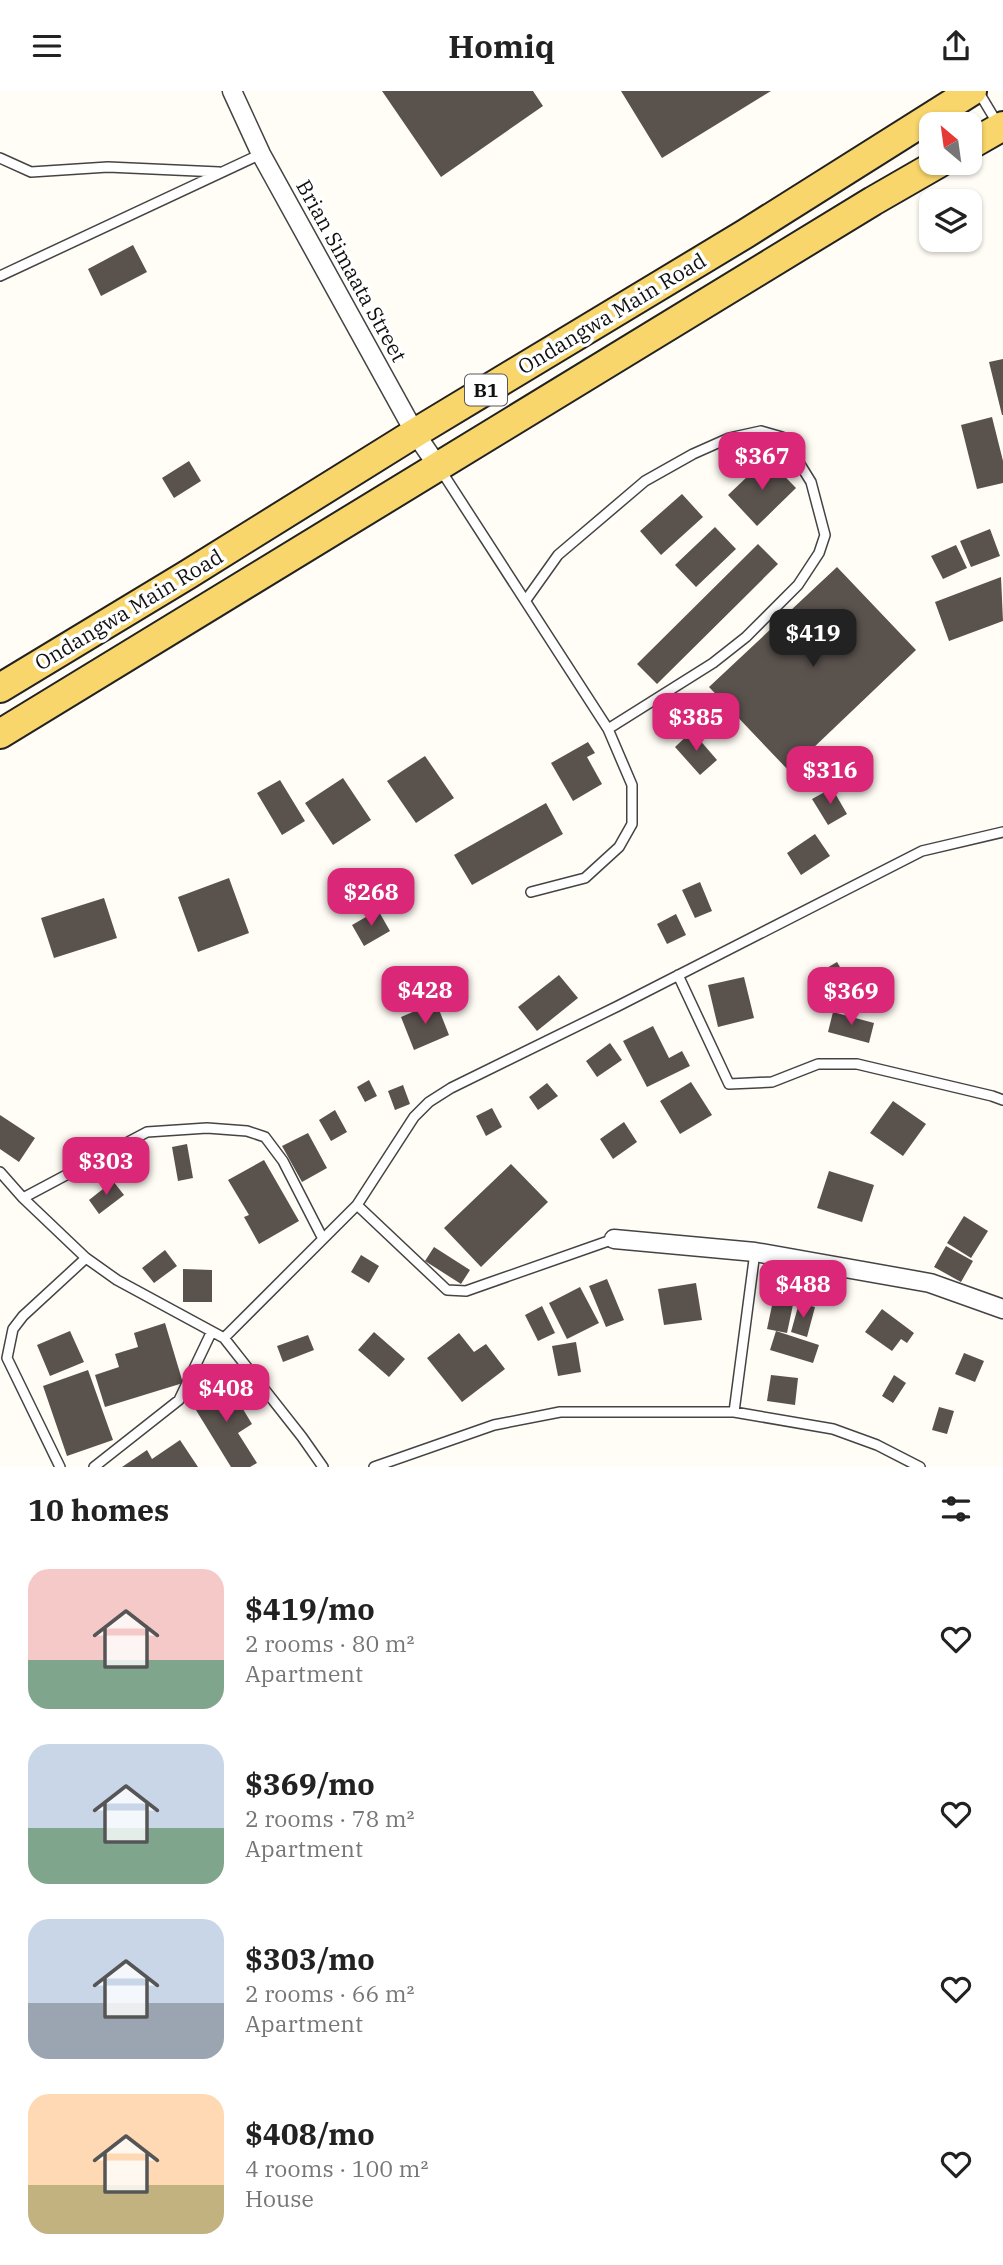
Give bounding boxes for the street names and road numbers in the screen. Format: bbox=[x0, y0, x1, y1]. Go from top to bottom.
street label: Brian Simaata Street bbox=[290, 174, 414, 367]
street label: Ondangwa Main Road bbox=[512, 246, 711, 380]
road number: B1 bbox=[465, 375, 507, 405]
street label: Ondangwa Main Road bbox=[29, 542, 228, 676]

